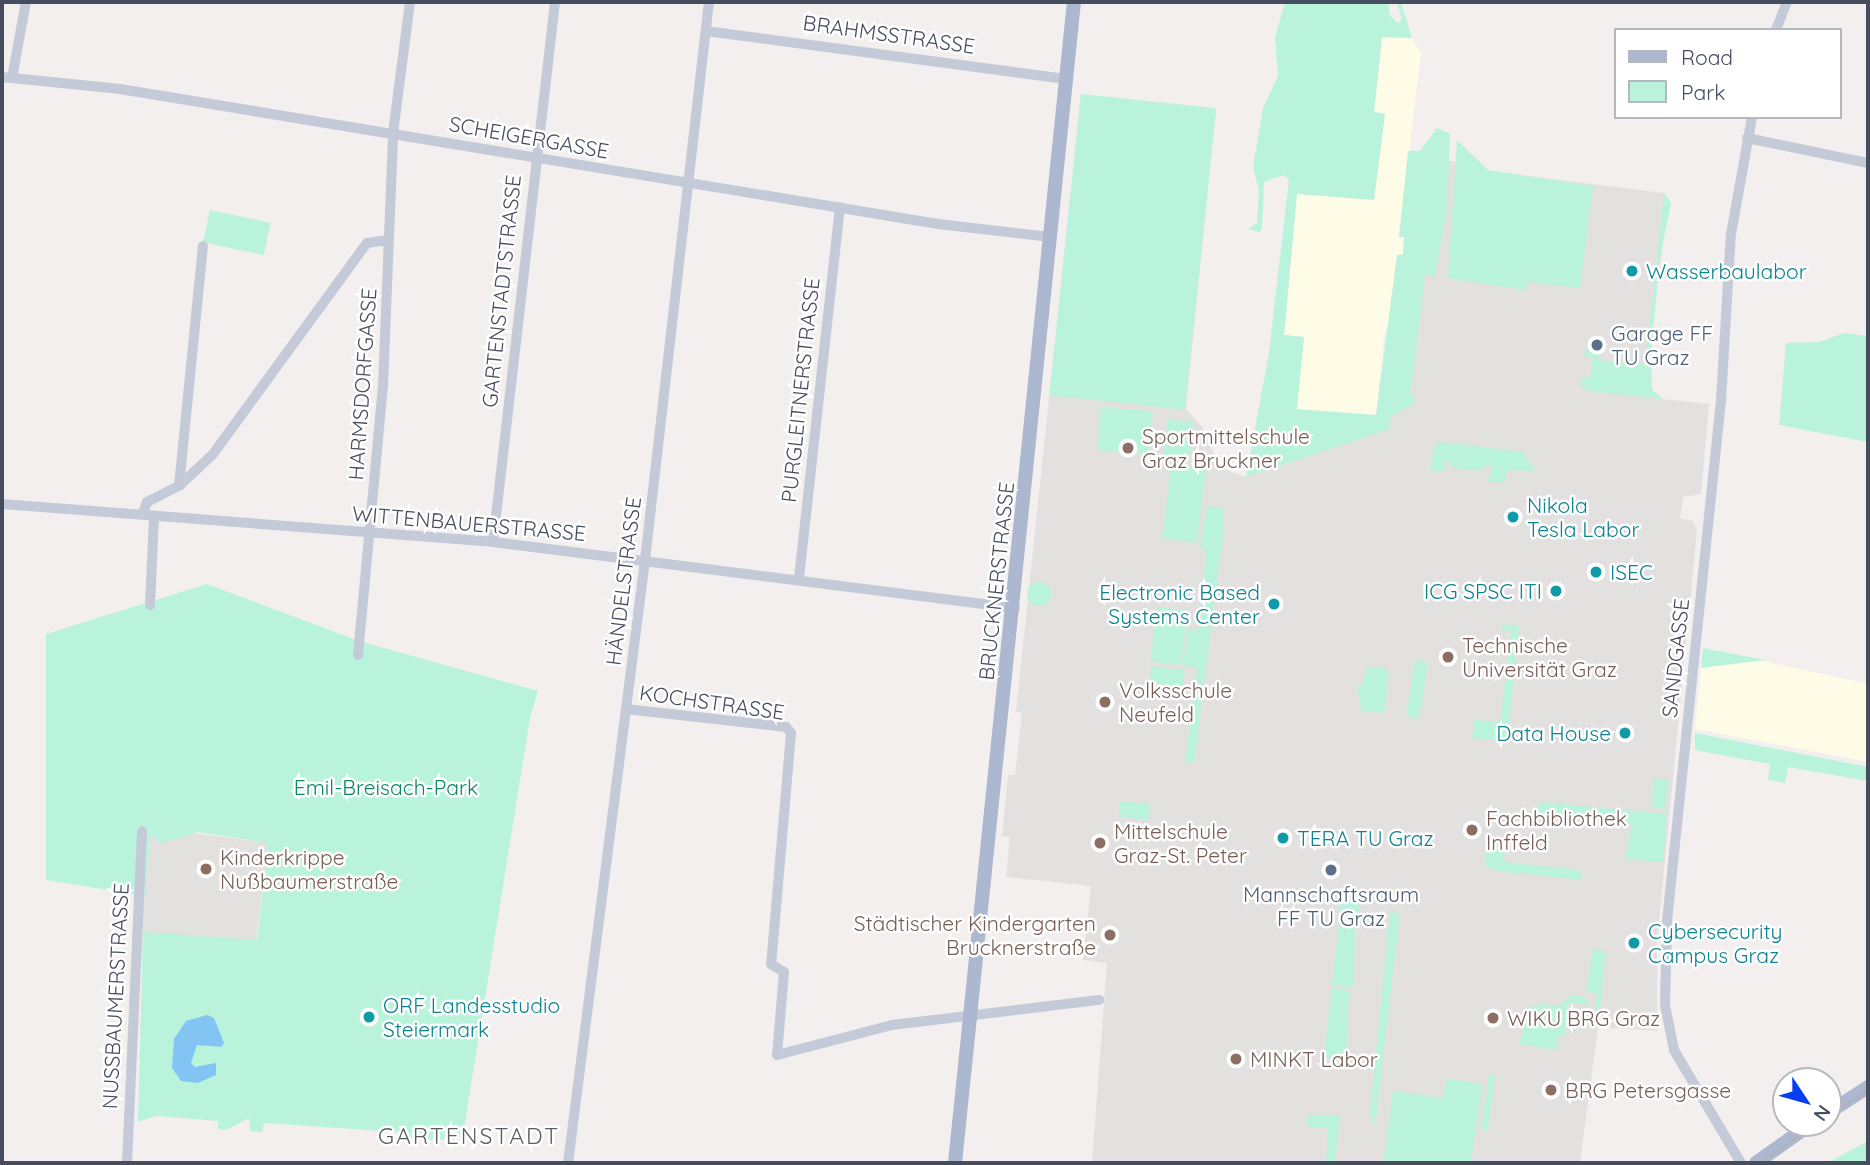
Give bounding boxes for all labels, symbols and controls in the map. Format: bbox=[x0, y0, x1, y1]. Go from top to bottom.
street label: BRAHMSSTRASSE bbox=[801, 9, 977, 59]
legend bbox=[1615, 28, 1842, 119]
text: Road bbox=[1681, 44, 1733, 70]
text: Park bbox=[1681, 79, 1725, 105]
street label: SCHEIGERGASSE bbox=[447, 111, 611, 163]
street label: GARTENSTADTSTRASSE bbox=[476, 173, 526, 409]
place label: Wasserbaulabor bbox=[1646, 258, 1807, 284]
marker: Wasserbaulabor bbox=[1624, 263, 1640, 279]
street label: PURGLEITNERSTRASSE bbox=[776, 276, 824, 504]
street label: HARMSDORFGASSE bbox=[343, 287, 381, 481]
place label: Garage FF TU Graz bbox=[1611, 320, 1713, 370]
marker: Garage FF TU Graz bbox=[1589, 337, 1605, 353]
place label: Sportmittelschule Graz Bruckner bbox=[1142, 423, 1310, 473]
marker: Sportmittelschule Graz Bruckner bbox=[1120, 440, 1136, 456]
street label: BRUCKNERSTRASSE bbox=[973, 481, 1019, 681]
place label: Nikola Tesla Labor bbox=[1527, 492, 1640, 542]
street label: HÄNDELSTRASSE bbox=[600, 495, 646, 667]
street label: WITTENBAUERSTRASSE bbox=[351, 500, 587, 546]
marker: Nikola Tesla Labor bbox=[1505, 509, 1521, 525]
place label: ISEC bbox=[1610, 559, 1653, 585]
marker: ISEC bbox=[1588, 564, 1604, 580]
place label: ICG SPSC ITI bbox=[1424, 578, 1542, 604]
place label: Electronic Based Systems Center bbox=[1099, 579, 1260, 629]
marker: ICG SPSC ITI bbox=[1548, 583, 1564, 599]
marker: Electronic Based Systems Center bbox=[1266, 596, 1282, 612]
street label: SANDGASSE bbox=[1656, 597, 1694, 719]
place label: Technische Universität Graz bbox=[1462, 632, 1617, 682]
marker: Technische Universität Graz bbox=[1440, 649, 1456, 665]
place label: Volksschule Neufeld bbox=[1119, 677, 1232, 727]
street label: KOCHSTRASSE bbox=[638, 679, 786, 725]
marker: Volksschule Neufeld bbox=[1097, 694, 1113, 710]
place label: Data House bbox=[1496, 720, 1611, 746]
marker: Data House bbox=[1617, 725, 1633, 741]
park label: Emil-Breisach-Park bbox=[294, 774, 478, 800]
place label: Fachbibliothek Inffeld bbox=[1486, 805, 1627, 855]
place label: Mittelschule Graz-St. Peter bbox=[1114, 818, 1247, 868]
marker: Fachbibliothek Inffeld bbox=[1464, 822, 1480, 838]
place label: TERA TU Graz bbox=[1297, 825, 1434, 851]
marker: TERA TU Graz bbox=[1275, 830, 1291, 846]
marker: Mittelschule Graz-St. Peter bbox=[1092, 835, 1108, 851]
place label: Kinderkrippe Nußbaumerstraße bbox=[220, 844, 398, 894]
marker: Kinderkrippe Nußbaumerstraße bbox=[198, 861, 214, 877]
marker: Mannschaftsraum FF TU Graz bbox=[1323, 862, 1339, 878]
place label: Mannschaftsraum FF TU Graz bbox=[1243, 881, 1419, 931]
street label: NUSSBAUMERSTRASSE bbox=[96, 882, 134, 1110]
place label: Städtischer Kindergarten Brucknerstraße bbox=[854, 910, 1096, 960]
place label: Cybersecurity Campus Graz bbox=[1648, 918, 1782, 968]
marker: Städtischer Kindergarten Brucknerstraße bbox=[1102, 927, 1118, 943]
marker: Cybersecurity Campus Graz bbox=[1626, 935, 1642, 951]
place label: ORF Landesstudio Steiermark bbox=[383, 992, 560, 1042]
place label: WIKU BRG Graz bbox=[1507, 1005, 1660, 1031]
marker: ORF Landesstudio Steiermark bbox=[361, 1009, 377, 1025]
marker: WIKU BRG Graz bbox=[1485, 1010, 1501, 1026]
place label: MINKT Labor bbox=[1250, 1046, 1378, 1072]
marker: MINKT Labor bbox=[1228, 1051, 1244, 1067]
north arrow bbox=[1772, 1067, 1842, 1137]
place label: BRG Petersgasse bbox=[1565, 1077, 1731, 1103]
marker: BRG Petersgasse bbox=[1543, 1082, 1559, 1098]
text: N bbox=[1809, 1100, 1836, 1126]
district label: GARTENSTADT bbox=[379, 1122, 559, 1150]

